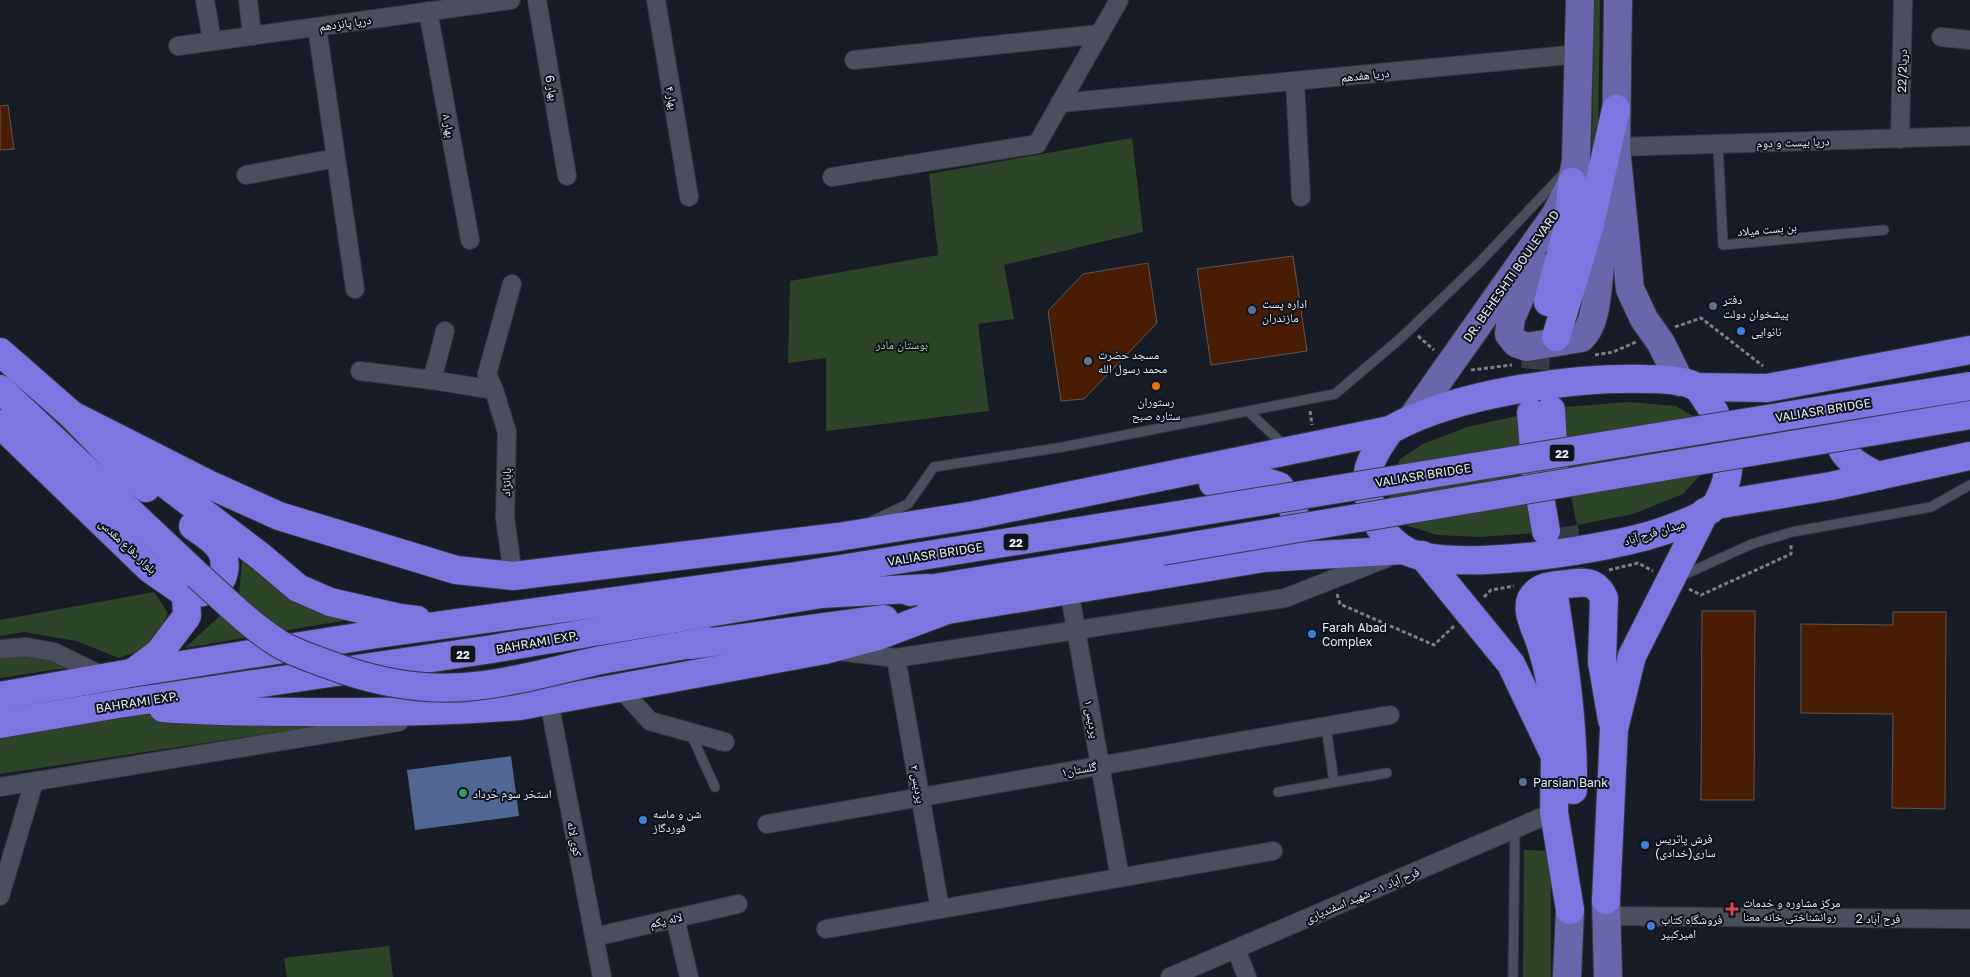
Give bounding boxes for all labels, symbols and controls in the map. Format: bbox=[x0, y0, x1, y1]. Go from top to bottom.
street label: دریا پانزدهم bbox=[318, 12, 372, 35]
street label: دریا22/2 bbox=[1894, 49, 1910, 93]
street label: دریا هفدهم bbox=[1340, 65, 1390, 86]
street label: بهار 6 bbox=[542, 74, 562, 102]
street label: بهار ۴ bbox=[662, 85, 681, 111]
street label: بهار ۸ bbox=[439, 113, 458, 139]
street label: دریا بیست و دوم bbox=[1756, 133, 1830, 152]
street label: DR. BEHESHTI BOULEVARD bbox=[1460, 207, 1562, 345]
street label: بن بست میلاد bbox=[1737, 219, 1797, 239]
place label: دفتر پیشخوان دولت bbox=[1722, 292, 1789, 321]
place label: اداره پست مازندران bbox=[1262, 296, 1307, 325]
marker: دفتر پیشخوان دولت bbox=[1707, 300, 1719, 312]
marker: اداره پست مازندران bbox=[1246, 304, 1258, 316]
place label: نانوایی bbox=[1751, 324, 1781, 339]
marker: نانوایی bbox=[1735, 325, 1747, 337]
park label: بوستان مادر bbox=[875, 337, 928, 352]
place label: مسجد حضرت محمد رسول الله bbox=[1098, 347, 1167, 376]
marker: مسجد حضرت محمد رسول الله bbox=[1082, 355, 1094, 367]
marker: رستوران ستاره صبح bbox=[1150, 380, 1162, 392]
place label: رستوران ستاره صبح bbox=[1132, 394, 1180, 423]
street label: VALIASR BRIDGE bbox=[1774, 395, 1872, 425]
road number: 22 bbox=[1550, 444, 1574, 462]
street label: VALIASR BRIDGE bbox=[1374, 460, 1472, 490]
street label: بابانژاد bbox=[498, 467, 514, 497]
street label: بلوار دفاع مقدس bbox=[95, 515, 160, 577]
street label: میدان فرح آباد bbox=[1622, 516, 1686, 549]
road number: 22 bbox=[1004, 534, 1028, 550]
street label: VALIASR BRIDGE bbox=[886, 539, 984, 569]
place label: Farah Abad Complex bbox=[1322, 620, 1387, 649]
street label: BAHRAMI EXP. bbox=[495, 627, 579, 657]
marker: Farah Abad Complex bbox=[1306, 628, 1318, 640]
road number: 22 bbox=[450, 646, 476, 662]
street label: BAHRAMI EXP. bbox=[95, 688, 179, 716]
street label: پردیس ۱ bbox=[1081, 699, 1103, 740]
street label: گلستان۱ bbox=[1060, 759, 1098, 779]
street label: پردیس ۲ bbox=[907, 764, 929, 805]
place label: Parsian Bank bbox=[1533, 775, 1608, 790]
marker: Parsian Bank bbox=[1517, 776, 1529, 788]
place label: استخر سوم خرداد bbox=[473, 786, 552, 802]
marker: استخر سوم خرداد bbox=[457, 787, 469, 799]
place label: شن و ماسه فوردگاز bbox=[652, 806, 701, 835]
marker: شن و ماسه فوردگاز bbox=[637, 814, 649, 826]
street label: کوی لاله bbox=[564, 820, 586, 858]
place label: فرش پاتریس (خدادی)ساری bbox=[1655, 831, 1716, 860]
marker: فرش پاتریس (خدادی)ساری bbox=[1639, 839, 1651, 851]
street label: فرح آباد ۱ - شهید اسفندیاری bbox=[1303, 864, 1422, 926]
place label: مرکز مشاوره و خدمات روانشناختی خانه معنا bbox=[1743, 895, 1840, 924]
marker: مرکز مشاوره و خدمات روانشناختی خانه معنا bbox=[1725, 902, 1739, 916]
street label: لاله یکم bbox=[648, 909, 684, 932]
street label: فرح آباد 2 bbox=[1856, 911, 1900, 926]
place label: فروشگاه کتاب امیرکبیر bbox=[1660, 912, 1722, 941]
marker: فروشگاه کتاب امیرکبیر bbox=[1645, 920, 1657, 932]

